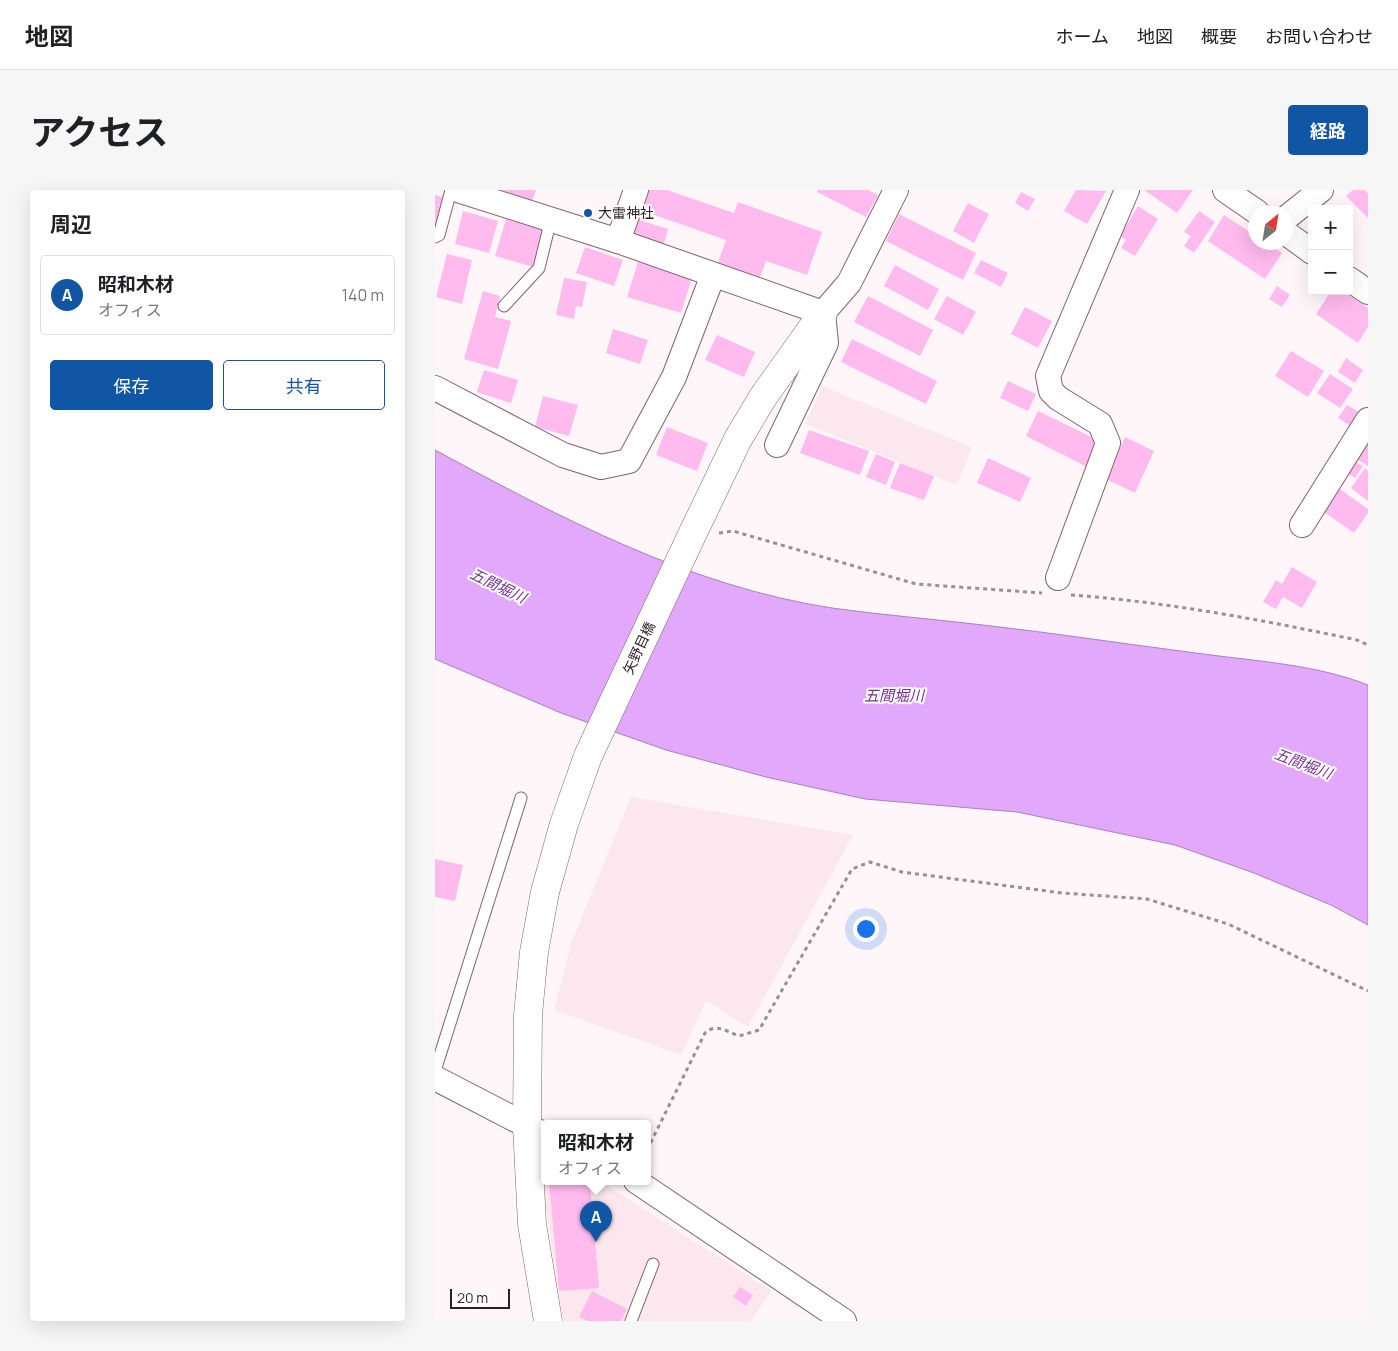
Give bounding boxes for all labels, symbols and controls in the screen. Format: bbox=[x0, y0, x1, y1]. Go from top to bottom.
text: 地図 bbox=[25, 19, 73, 52]
text: ホーム bbox=[1056, 24, 1109, 48]
text: 地図 bbox=[1137, 24, 1173, 48]
text: 概要 bbox=[1201, 24, 1237, 48]
text: お問い合わせ bbox=[1265, 24, 1373, 48]
button: 経路 bbox=[1288, 105, 1368, 155]
text: アクセス bbox=[30, 108, 168, 156]
place label: 大雷神社 bbox=[598, 203, 654, 222]
north arrow bbox=[1248, 205, 1293, 250]
map controls bbox=[1308, 205, 1353, 295]
button: + bbox=[1308, 205, 1353, 250]
marker: 大雷神社 bbox=[582, 207, 594, 219]
text: 周辺 bbox=[50, 210, 92, 238]
button: − bbox=[1308, 250, 1353, 295]
text: 昭和木材 bbox=[98, 271, 174, 297]
text: A bbox=[62, 284, 72, 306]
text: 140 m bbox=[342, 284, 384, 306]
text: オフィス bbox=[98, 299, 162, 321]
button: 保存 bbox=[50, 360, 213, 410]
button: 共有 bbox=[223, 360, 385, 410]
water label: 五間堀川 bbox=[467, 563, 532, 609]
street label: 矢野目橋 bbox=[618, 618, 659, 677]
water label: 五間堀川 bbox=[864, 685, 926, 706]
water label: 五間堀川 bbox=[1271, 743, 1337, 785]
your location bbox=[853, 916, 879, 942]
popup bbox=[541, 1120, 651, 1185]
text: 昭和木材 bbox=[558, 1129, 634, 1155]
text: オフィス bbox=[558, 1157, 622, 1179]
pin: A bbox=[580, 1201, 612, 1242]
scale bar bbox=[450, 1286, 510, 1309]
text: 20 m bbox=[457, 1288, 488, 1307]

